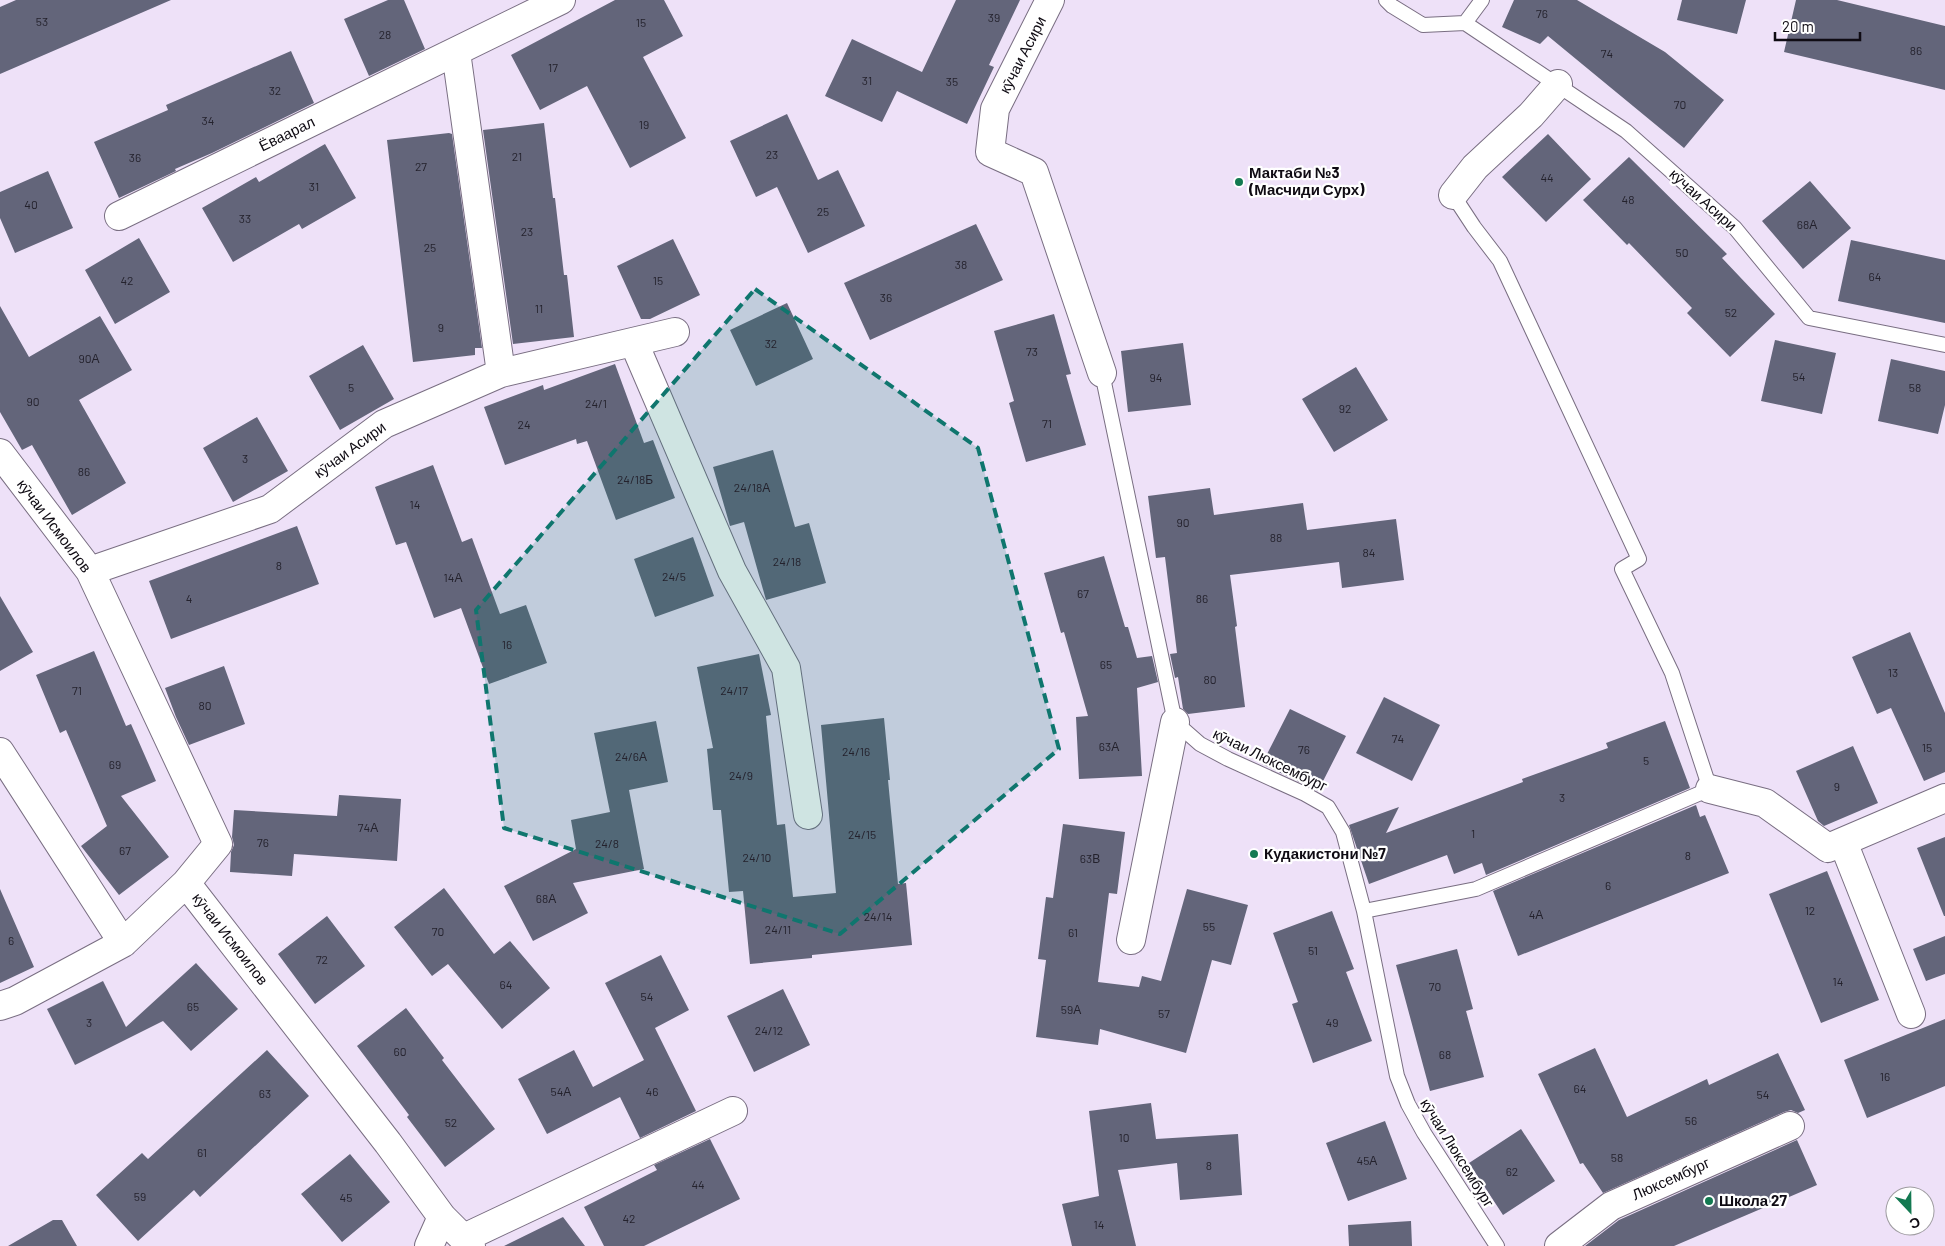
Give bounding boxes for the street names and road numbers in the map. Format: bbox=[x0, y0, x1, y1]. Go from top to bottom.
street label: кӯчаи Асири bbox=[995, 13, 1049, 96]
street label: Ёваарал bbox=[256, 112, 317, 154]
street label: кӯчаи Асири bbox=[1666, 164, 1741, 234]
street label: кӯчаи Асири bbox=[310, 417, 389, 481]
street label: кӯчаи Исмоилов bbox=[14, 475, 96, 576]
street label: кӯчаи Люксембург bbox=[1210, 724, 1331, 795]
street label: кӯчаи Исмоилов bbox=[189, 889, 272, 988]
street label: кӯчаи Люксембург bbox=[1417, 1095, 1499, 1211]
street label: Люксембург bbox=[1629, 1153, 1713, 1203]

